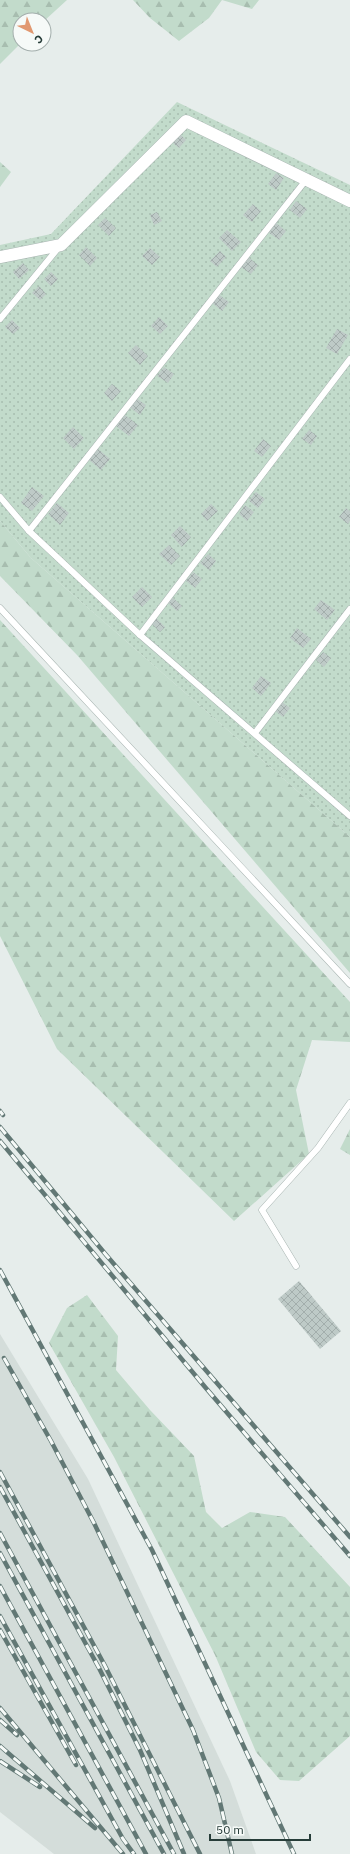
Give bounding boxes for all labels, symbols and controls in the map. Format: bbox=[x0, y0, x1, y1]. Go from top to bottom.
north arrow bbox=[12, 12, 52, 52]
text: С bbox=[31, 32, 46, 47]
scale bar bbox=[210, 1816, 310, 1842]
text: 50 m bbox=[216, 1822, 244, 1837]

